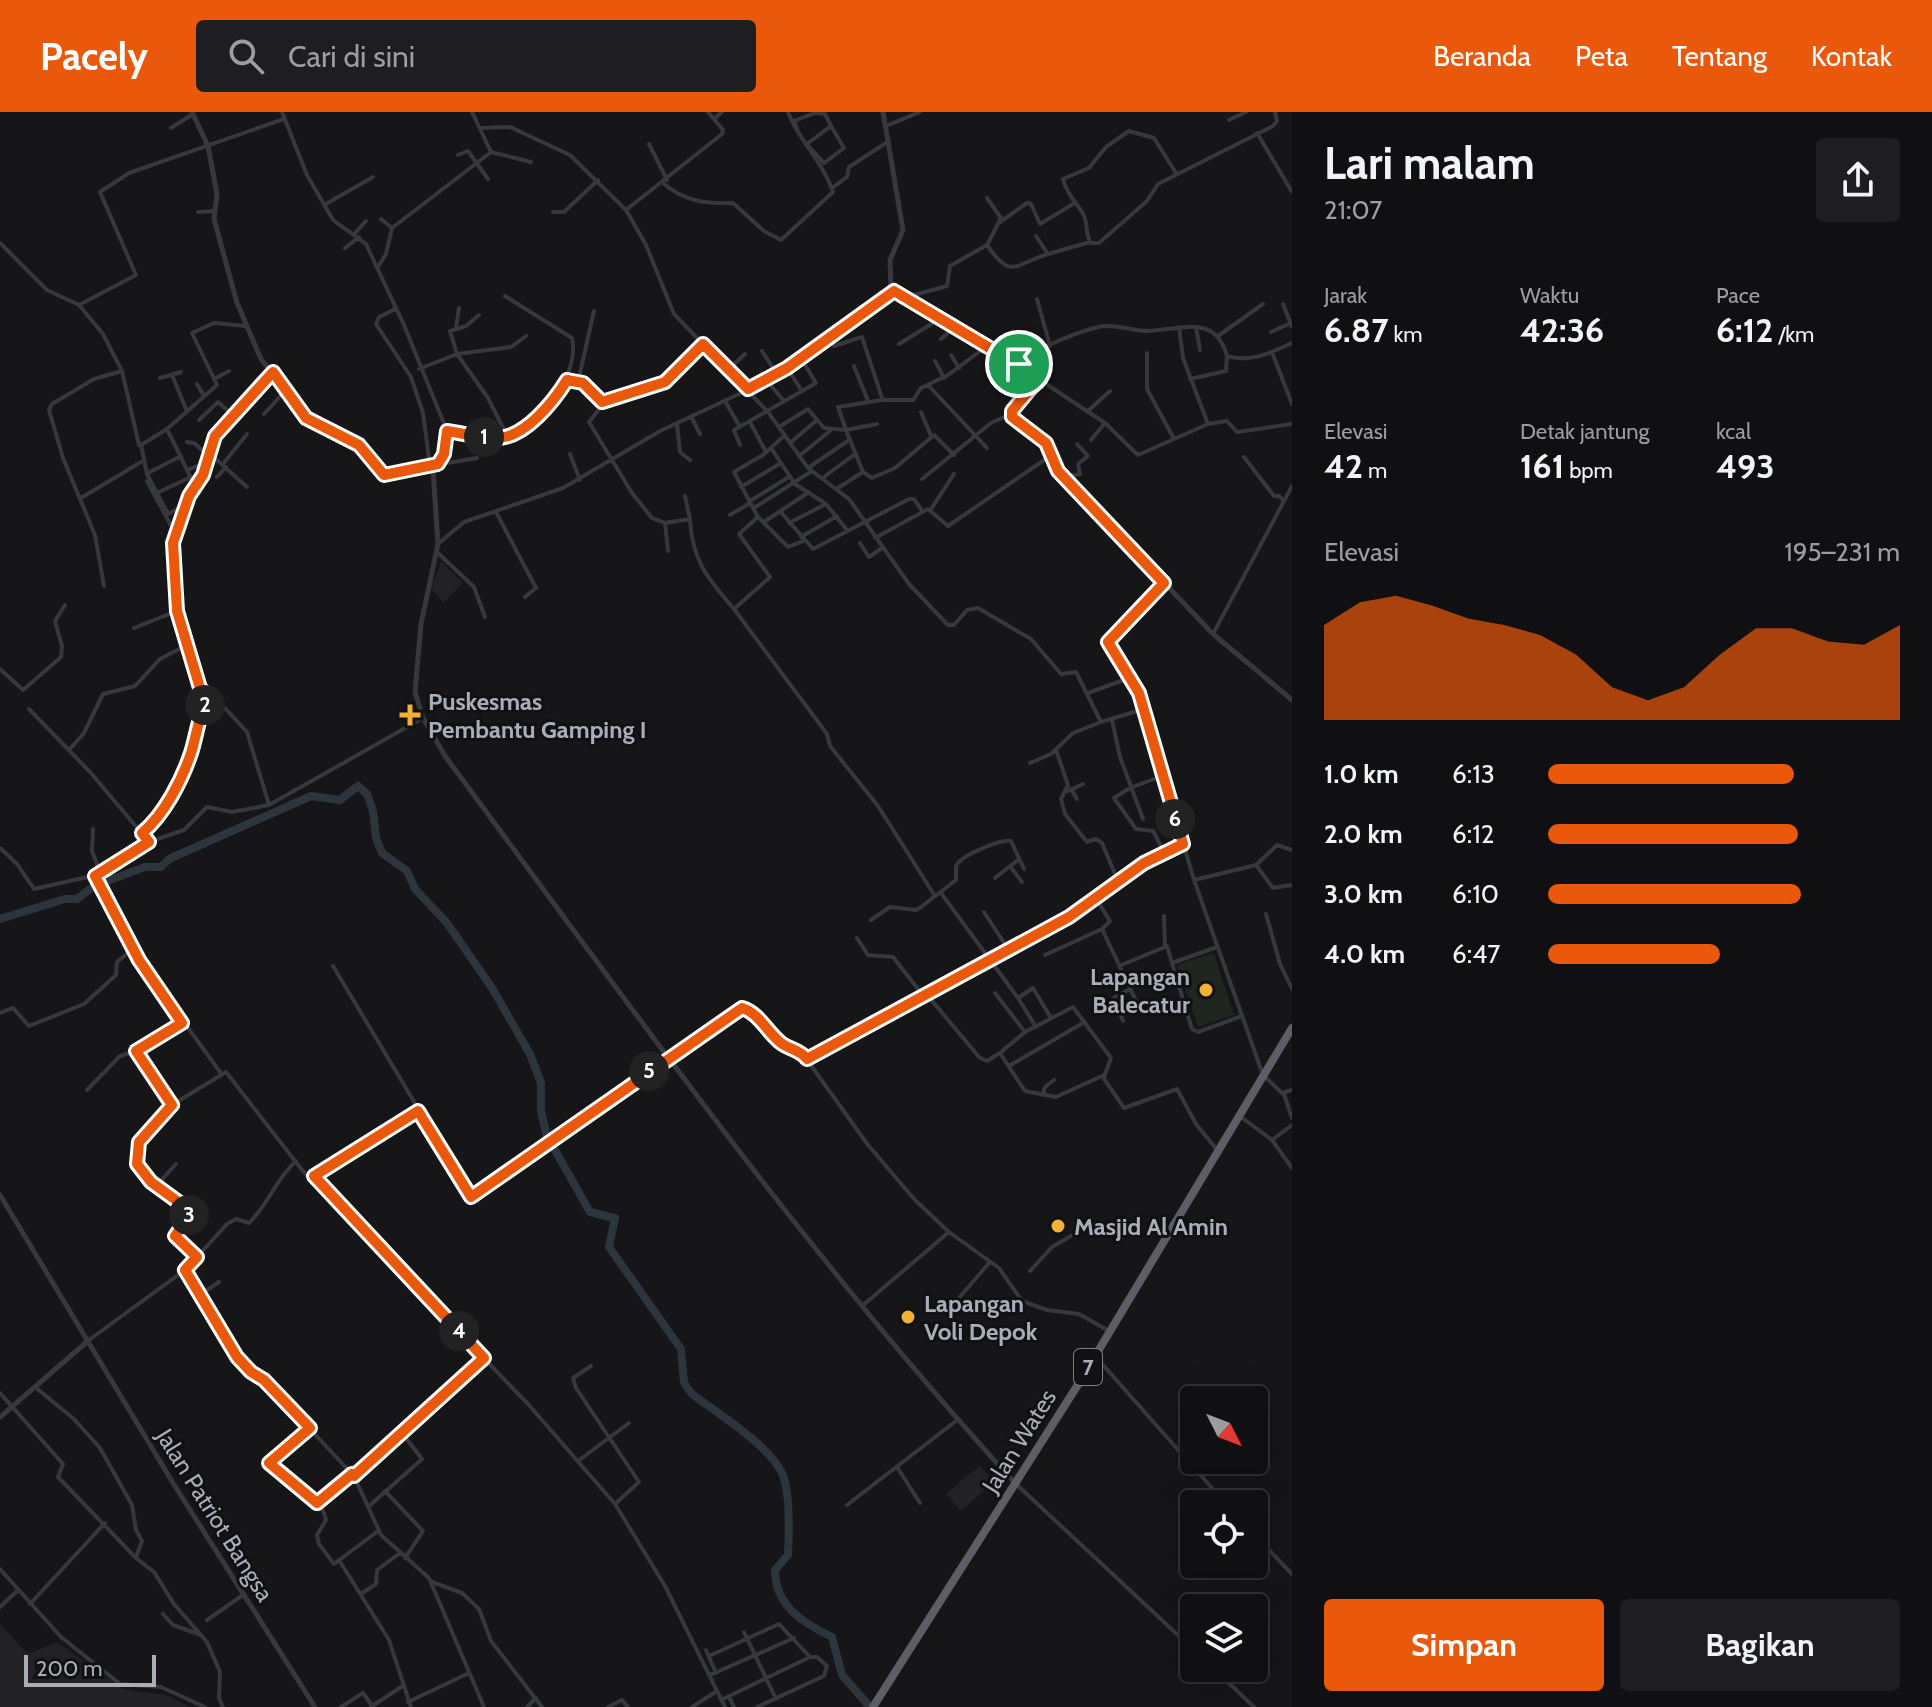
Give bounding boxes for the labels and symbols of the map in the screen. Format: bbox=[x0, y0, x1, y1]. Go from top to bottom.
pin bbox=[985, 330, 1053, 398]
pin: 1 bbox=[464, 417, 504, 457]
pin: 2 bbox=[185, 685, 225, 725]
place label: Puskesmas Pembantu Gamping I bbox=[428, 687, 647, 744]
marker: Puskesmas Pembantu Gamping I bbox=[399, 704, 421, 726]
pin: 6 bbox=[1155, 799, 1195, 839]
place label: Lapangan Balecatur bbox=[1090, 962, 1190, 1019]
marker: Lapangan Balecatur bbox=[1197, 981, 1215, 999]
pin: 5 bbox=[629, 1051, 669, 1091]
pin: 3 bbox=[169, 1195, 209, 1235]
place label: Masjid Al Amin bbox=[1074, 1212, 1228, 1241]
marker: Masjid Al Amin bbox=[1049, 1217, 1067, 1235]
place label: Lapangan Voli Depok bbox=[924, 1289, 1038, 1346]
marker: Lapangan Voli Depok bbox=[899, 1308, 917, 1326]
pin: 4 bbox=[439, 1311, 479, 1351]
road number: 7 bbox=[1074, 1349, 1102, 1385]
street label: Jalan Wates bbox=[975, 1384, 1062, 1499]
north arrow bbox=[1180, 1386, 1268, 1474]
street label: Jalan Patriot Bangsa bbox=[150, 1422, 280, 1607]
scale bar bbox=[24, 1651, 156, 1687]

